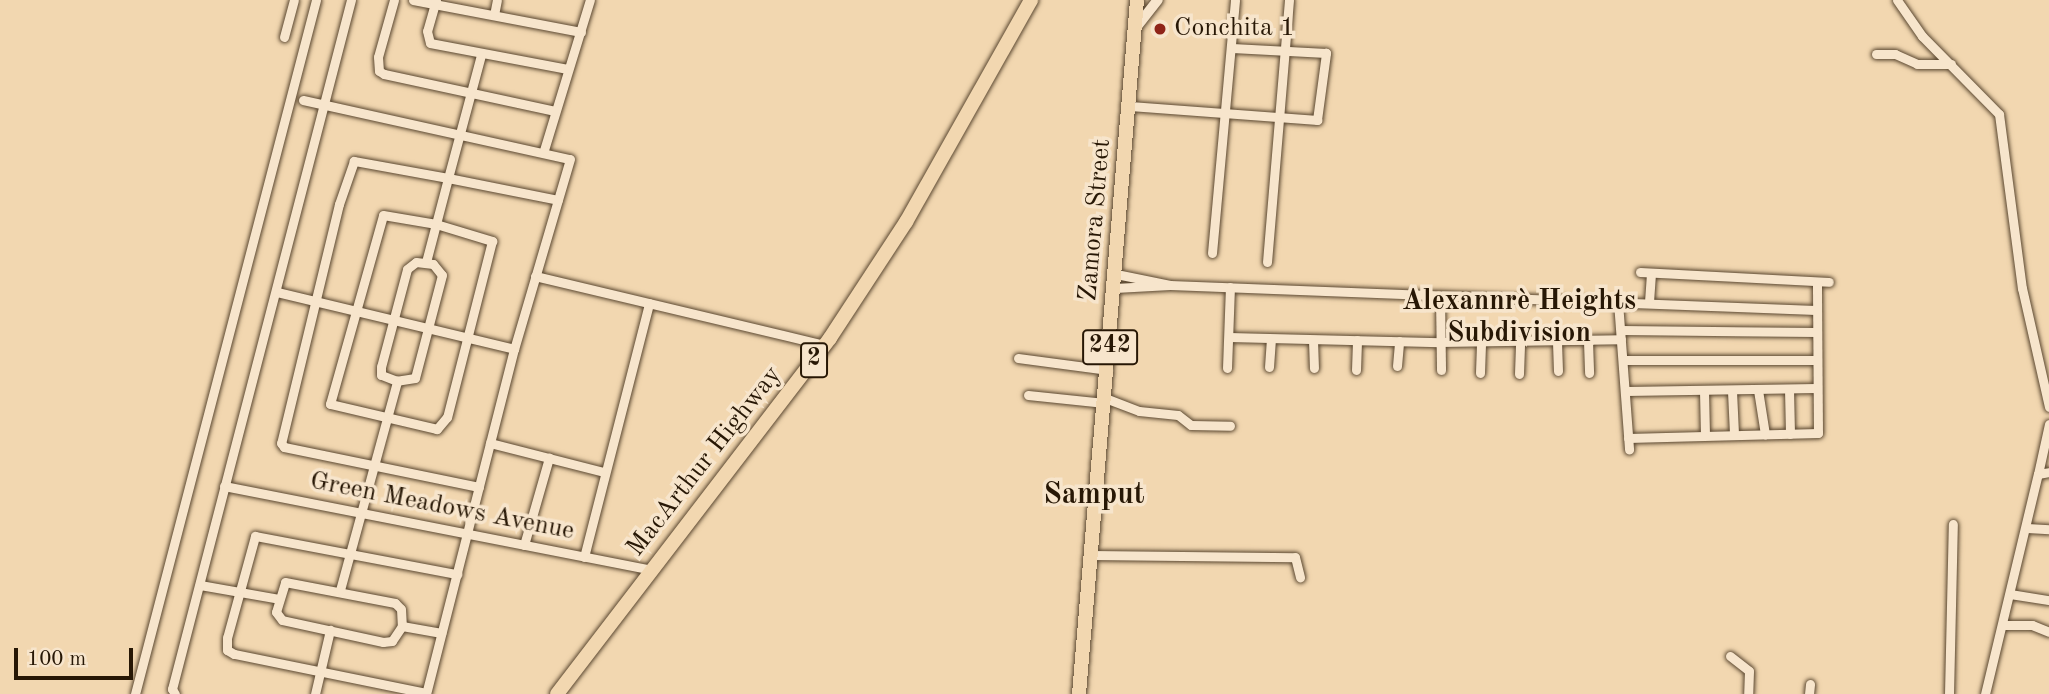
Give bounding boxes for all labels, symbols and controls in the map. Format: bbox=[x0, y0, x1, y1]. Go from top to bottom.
place label: Conchita 1 bbox=[1174, 13, 1295, 45]
marker: Conchita 1 bbox=[1152, 21, 1168, 37]
street label: Zamora Street bbox=[1073, 137, 1119, 303]
district label: Alexannrè Heights Subdivision bbox=[1402, 285, 1636, 351]
road number: 242 bbox=[1082, 326, 1138, 368]
road number: 2 bbox=[800, 340, 828, 380]
street label: MacArthur Highway bbox=[621, 361, 789, 563]
street label: Green Meadows Avenue bbox=[307, 466, 577, 548]
district label: Samput bbox=[1043, 477, 1145, 513]
scale bar bbox=[18, 634, 136, 678]
text: 100 m bbox=[27, 649, 86, 670]

